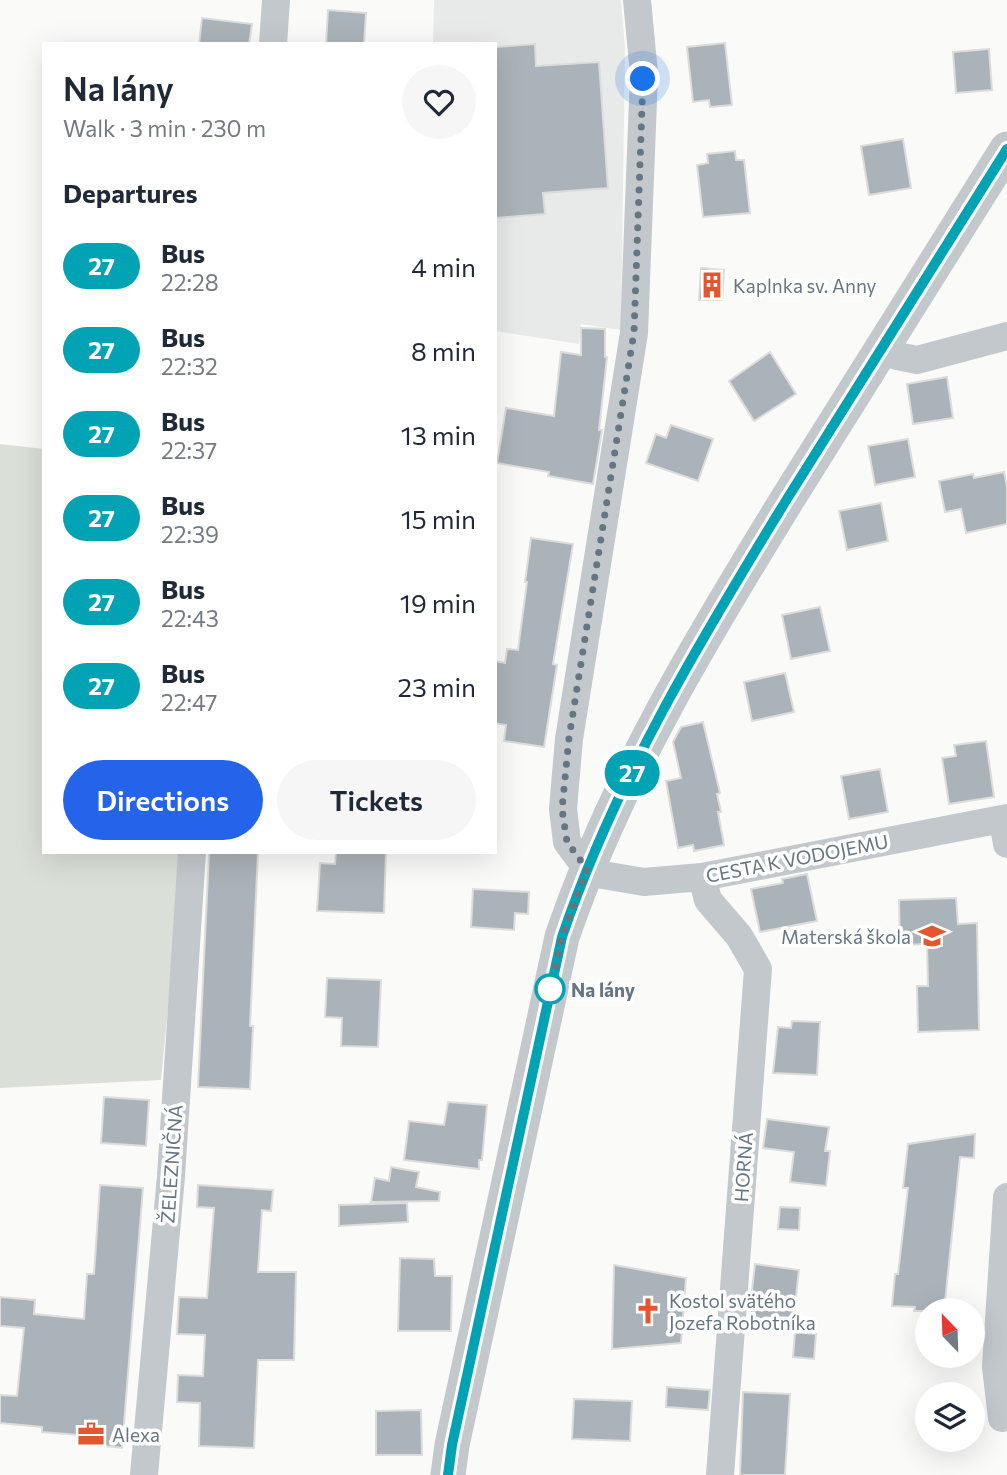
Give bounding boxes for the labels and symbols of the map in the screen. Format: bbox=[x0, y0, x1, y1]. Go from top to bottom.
your location bbox=[625, 61, 660, 96]
building icon: Kaplnka sv. Anny bbox=[697, 270, 727, 300]
place label: Kaplnka sv. Anny bbox=[733, 274, 877, 297]
line badge: 27 bbox=[600, 750, 664, 796]
street label: CESTA K VODOJEMU bbox=[704, 829, 890, 887]
school or university icon: Materská škola bbox=[917, 921, 947, 951]
place label: Materská škola bbox=[781, 925, 911, 948]
marker: Na lány bbox=[535, 974, 565, 1004]
place label: Na lány bbox=[571, 978, 636, 1001]
street label: ŽELEZNIČNÁ bbox=[154, 1104, 187, 1224]
street label: HORNÁ bbox=[729, 1131, 757, 1203]
place label: Kostol svätého Jozefa Robotníka bbox=[669, 1289, 816, 1334]
church icon: Kostol svätého Jozefa Robotníka bbox=[633, 1296, 663, 1326]
north arrow bbox=[915, 1298, 985, 1368]
office icon: Alexa bbox=[76, 1419, 106, 1449]
place label: Alexa bbox=[112, 1423, 160, 1446]

